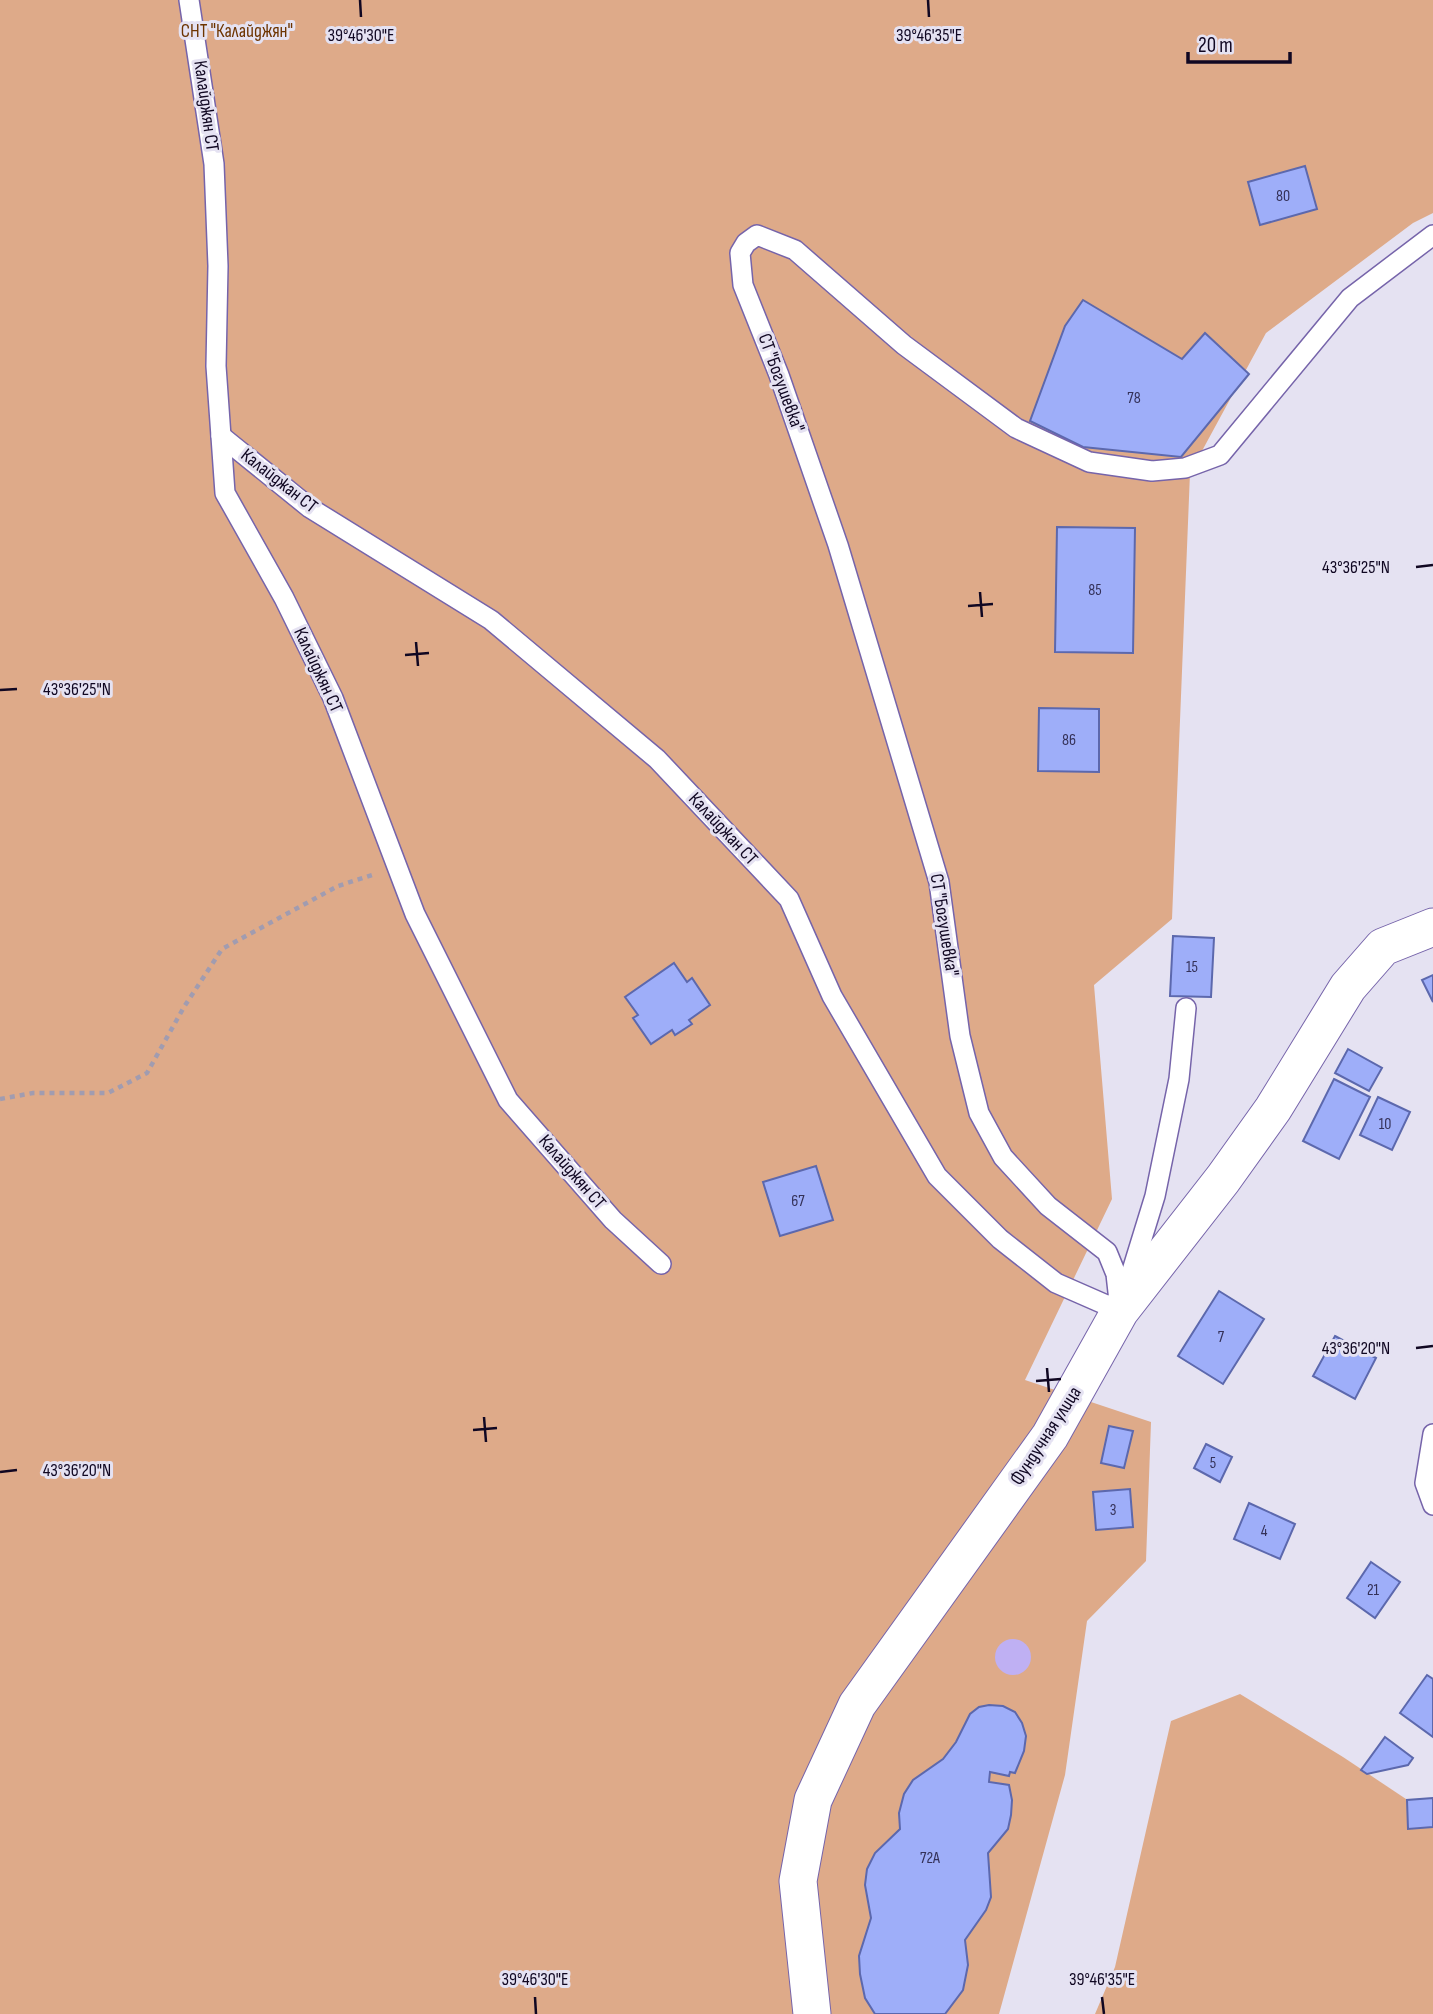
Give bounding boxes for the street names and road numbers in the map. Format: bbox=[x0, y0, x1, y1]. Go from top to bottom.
street label: Калайджян СТ bbox=[188, 59, 224, 153]
street label: СТ "Богушевка" bbox=[753, 330, 809, 436]
street label: Калайджан СТ bbox=[236, 444, 322, 518]
street label: Калайджян СТ bbox=[288, 624, 348, 717]
street label: Калайджан СТ bbox=[683, 788, 763, 870]
street label: СТ "Богушевка" bbox=[925, 872, 963, 978]
street label: Калайджян СТ bbox=[533, 1130, 611, 1214]
street label: Фундучная улица bbox=[1006, 1382, 1086, 1490]

